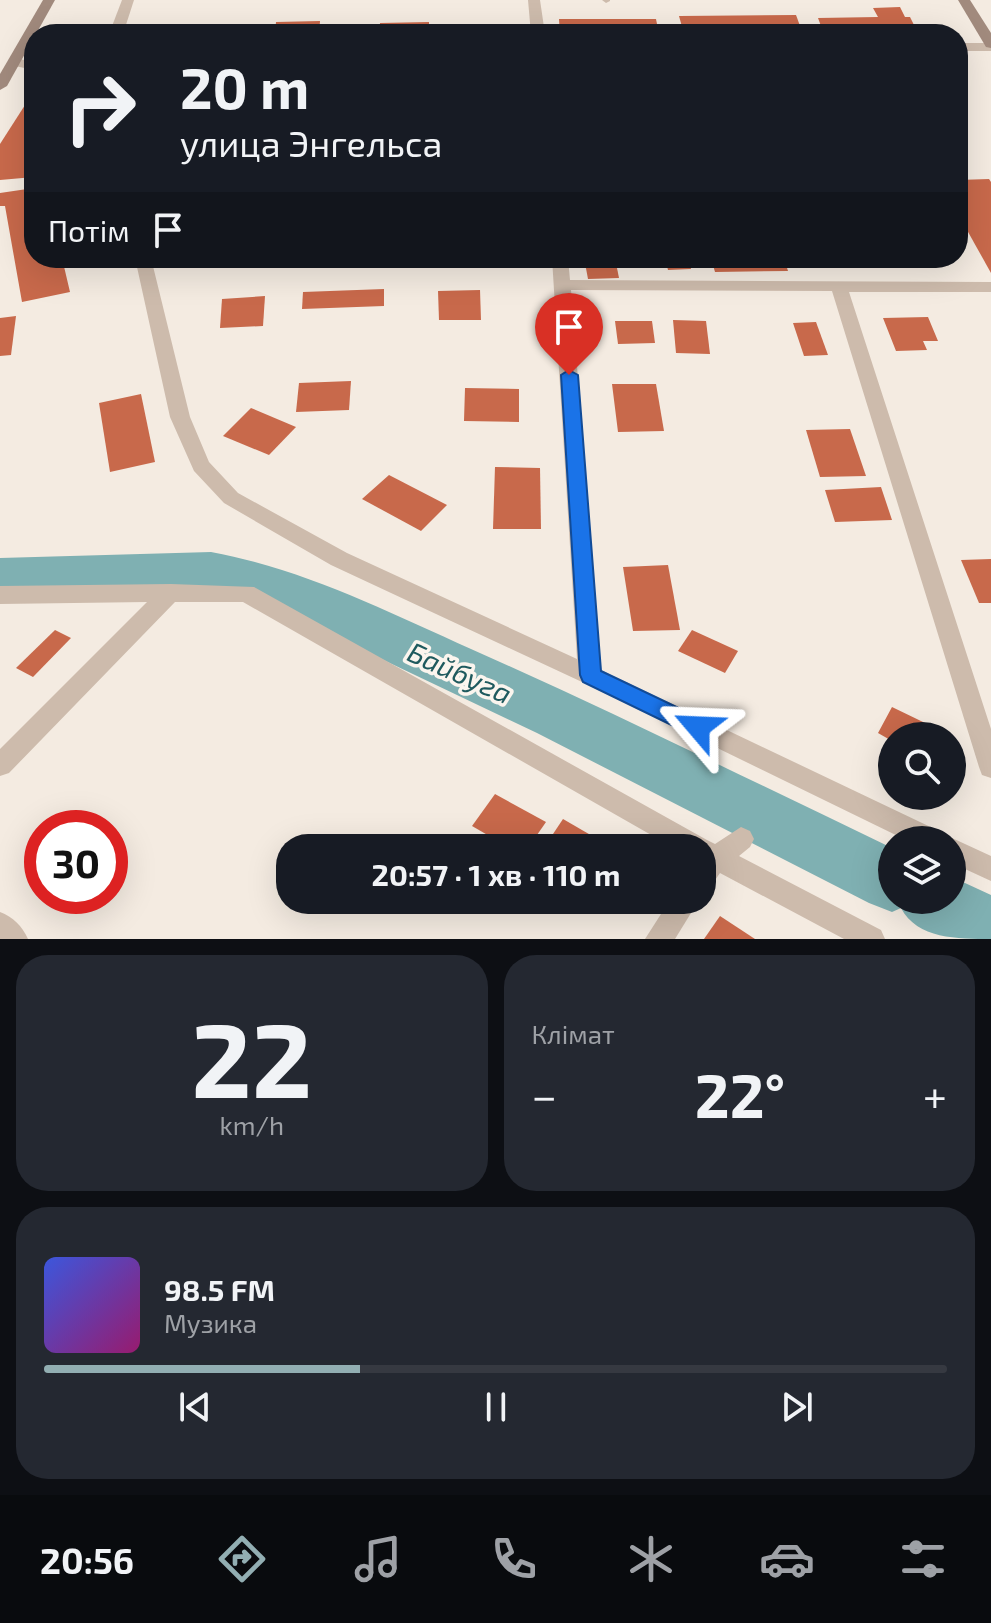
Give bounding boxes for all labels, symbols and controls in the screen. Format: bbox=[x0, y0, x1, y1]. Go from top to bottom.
text: 20 m bbox=[180, 53, 309, 120]
icon: right bbox=[48, 56, 152, 160]
text: улица Энгельса bbox=[180, 121, 442, 164]
icon: arrive bbox=[146, 208, 190, 252]
text: Потім bbox=[48, 212, 130, 248]
pin bbox=[535, 293, 603, 375]
icon: arrive bbox=[547, 305, 591, 349]
water label: Байбуга bbox=[403, 634, 517, 710]
position arrow bbox=[656, 685, 740, 769]
map controls bbox=[878, 722, 966, 914]
button: search bbox=[878, 722, 966, 810]
speed limit sign: 30 bbox=[24, 810, 128, 914]
button: layers bbox=[878, 826, 966, 914]
text: 20:57 · 1 хв · 110 m bbox=[372, 856, 620, 892]
text: 22 bbox=[191, 994, 312, 1119]
text: Клімат bbox=[532, 1018, 615, 1049]
text: 22° bbox=[695, 1058, 785, 1130]
text: − bbox=[532, 1068, 557, 1121]
text: + bbox=[923, 1068, 947, 1121]
text: km/h bbox=[219, 1109, 284, 1140]
text: 98.5 FM bbox=[164, 1271, 275, 1307]
text: Музика bbox=[164, 1307, 257, 1338]
icon: previous bbox=[173, 1385, 217, 1429]
icon: pause bbox=[474, 1385, 518, 1429]
icon: next bbox=[775, 1385, 819, 1429]
icon: directions bbox=[214, 1531, 270, 1587]
icon: music bbox=[350, 1531, 406, 1587]
icon: phone bbox=[486, 1531, 542, 1587]
icon: climate bbox=[623, 1531, 679, 1587]
icon: car bbox=[759, 1531, 815, 1587]
icon: filters bbox=[895, 1531, 951, 1587]
text: 20:56 bbox=[40, 1538, 134, 1581]

